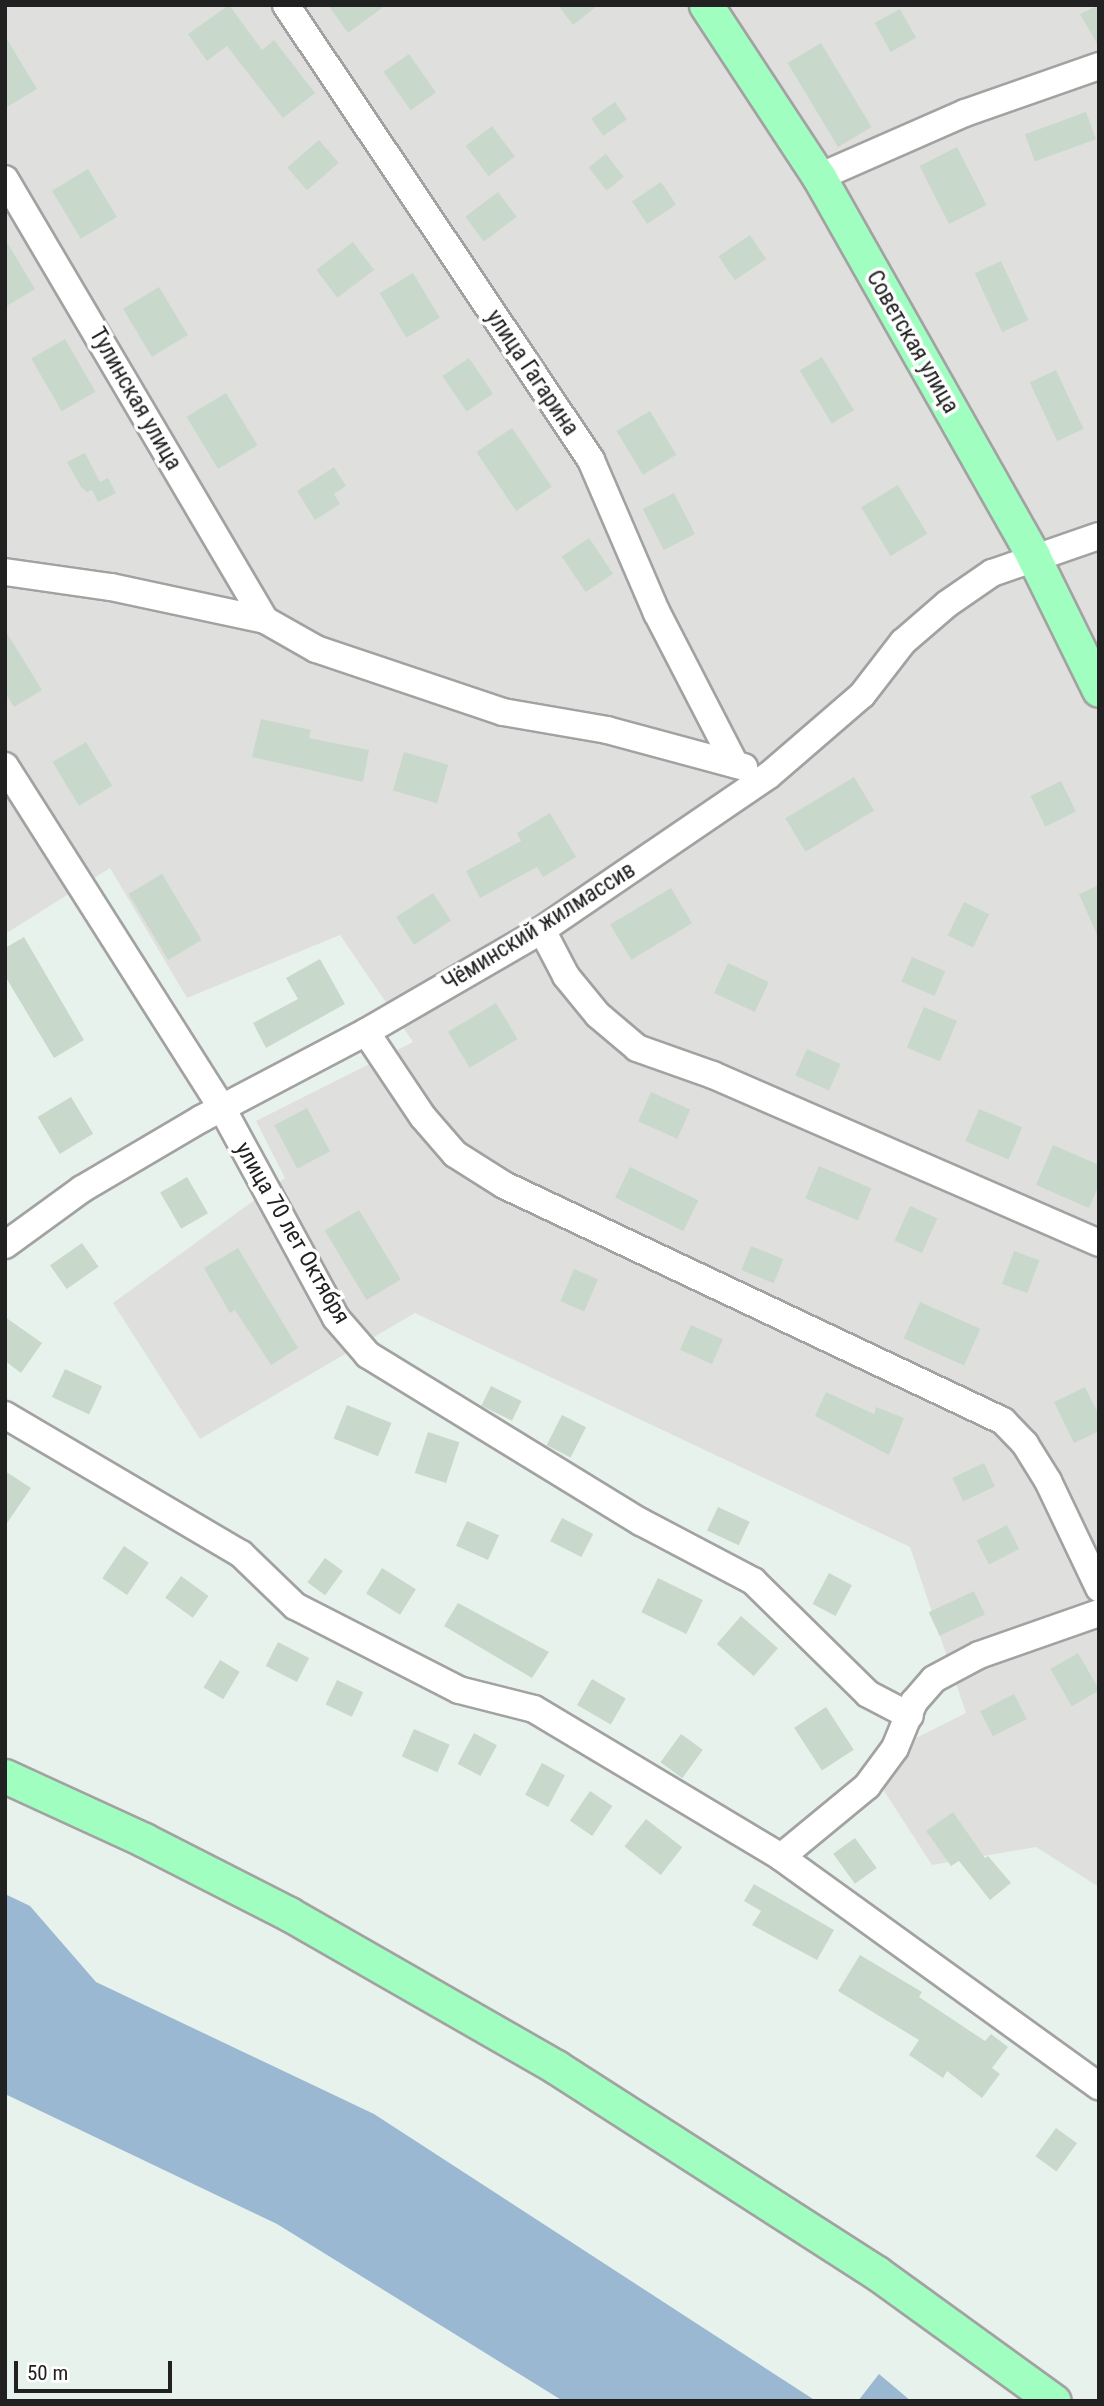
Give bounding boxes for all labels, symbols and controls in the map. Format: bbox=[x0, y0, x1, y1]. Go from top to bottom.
street label: Советская улица bbox=[860, 266, 964, 418]
street label: улица Гагарина bbox=[480, 305, 584, 441]
street label: Тулинская улица bbox=[83, 323, 187, 475]
street label: Чёминский жилмассив bbox=[437, 856, 641, 998]
street label: улица 70 лет Октября bbox=[229, 1137, 355, 1329]
scale bar bbox=[18, 2346, 175, 2390]
text: 50 m bbox=[27, 2361, 68, 2385]

